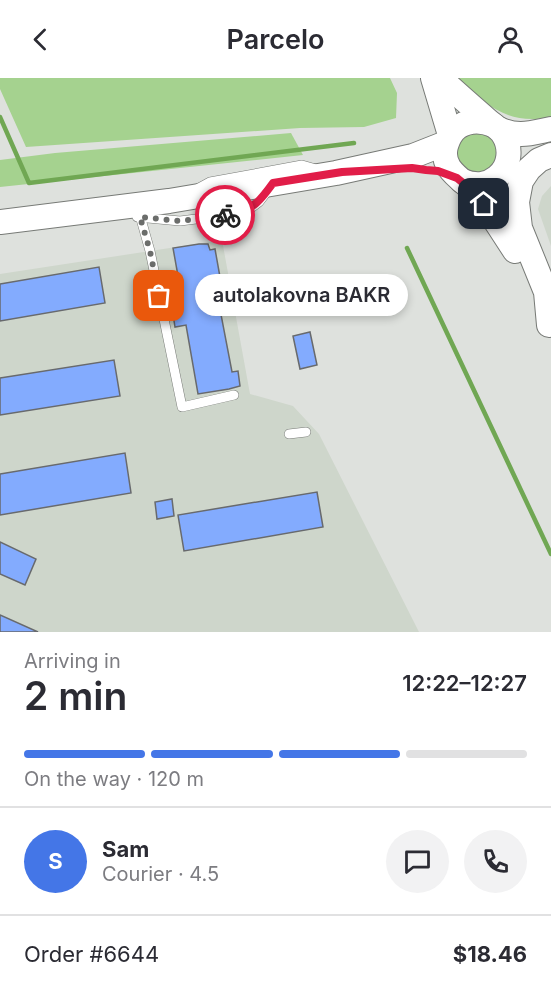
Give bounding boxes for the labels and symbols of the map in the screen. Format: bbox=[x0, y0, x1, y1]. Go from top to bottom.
pin bbox=[458, 178, 509, 229]
courier bbox=[195, 185, 255, 245]
pin bbox=[133, 270, 184, 321]
callout: autolakovna BAKR bbox=[195, 275, 408, 317]

